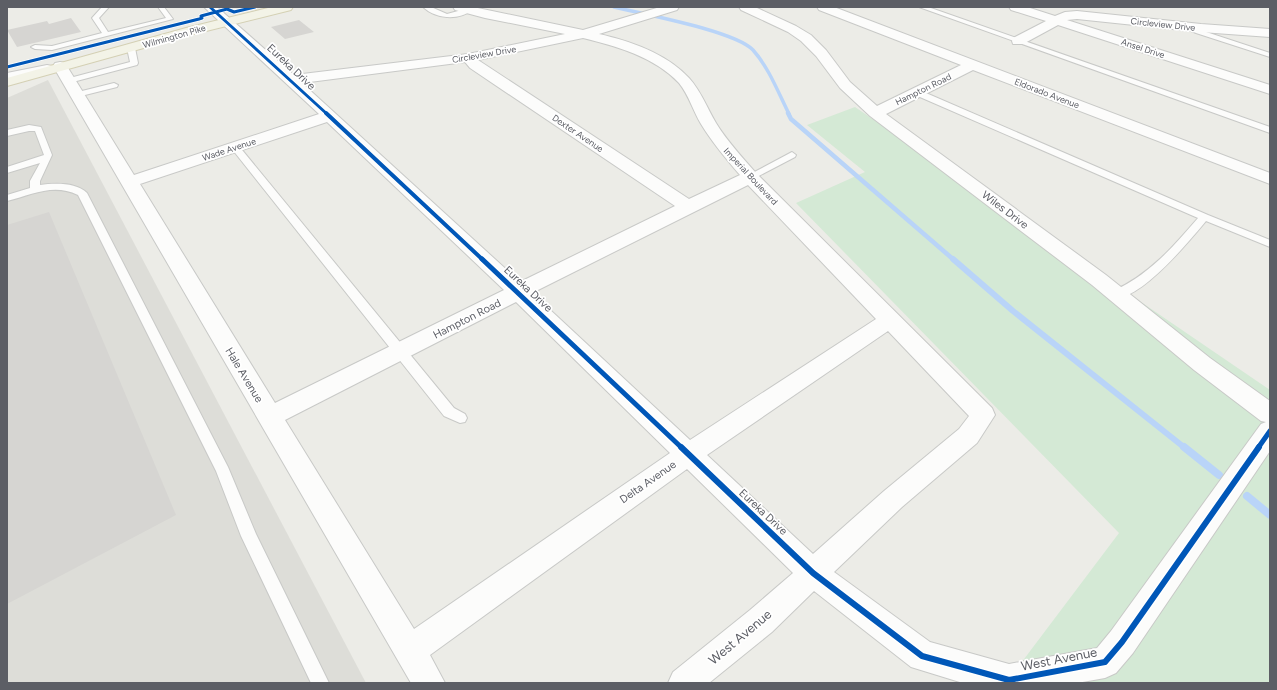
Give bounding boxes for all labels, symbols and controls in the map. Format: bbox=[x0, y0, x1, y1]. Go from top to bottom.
street label: Circleview Drive bbox=[1130, 15, 1196, 33]
street label: Wilmington Pike bbox=[141, 22, 207, 50]
street label: Ansel Drive bbox=[1120, 36, 1166, 60]
street label: Eureka Drive bbox=[264, 41, 318, 93]
street label: Circleview Drive bbox=[451, 43, 517, 65]
street label: Hampton Road bbox=[893, 71, 953, 107]
street label: Eldorado Avenue bbox=[1013, 76, 1081, 110]
street label: Dexter Avenue bbox=[550, 112, 606, 154]
street label: Wade Avenue bbox=[201, 135, 257, 163]
street label: Imperial Boulevard bbox=[722, 145, 780, 207]
street label: Wiles Drive bbox=[979, 188, 1031, 232]
street label: Eureka Drive bbox=[501, 263, 555, 315]
street label: Hampton Road bbox=[431, 296, 503, 342]
street label: Hale Avenue bbox=[222, 345, 266, 405]
street label: Delta Avenue bbox=[617, 458, 679, 506]
street label: Eureka Drive bbox=[736, 486, 790, 538]
street label: West Avenue bbox=[706, 606, 774, 668]
street label: West Avenue bbox=[1020, 644, 1098, 674]

